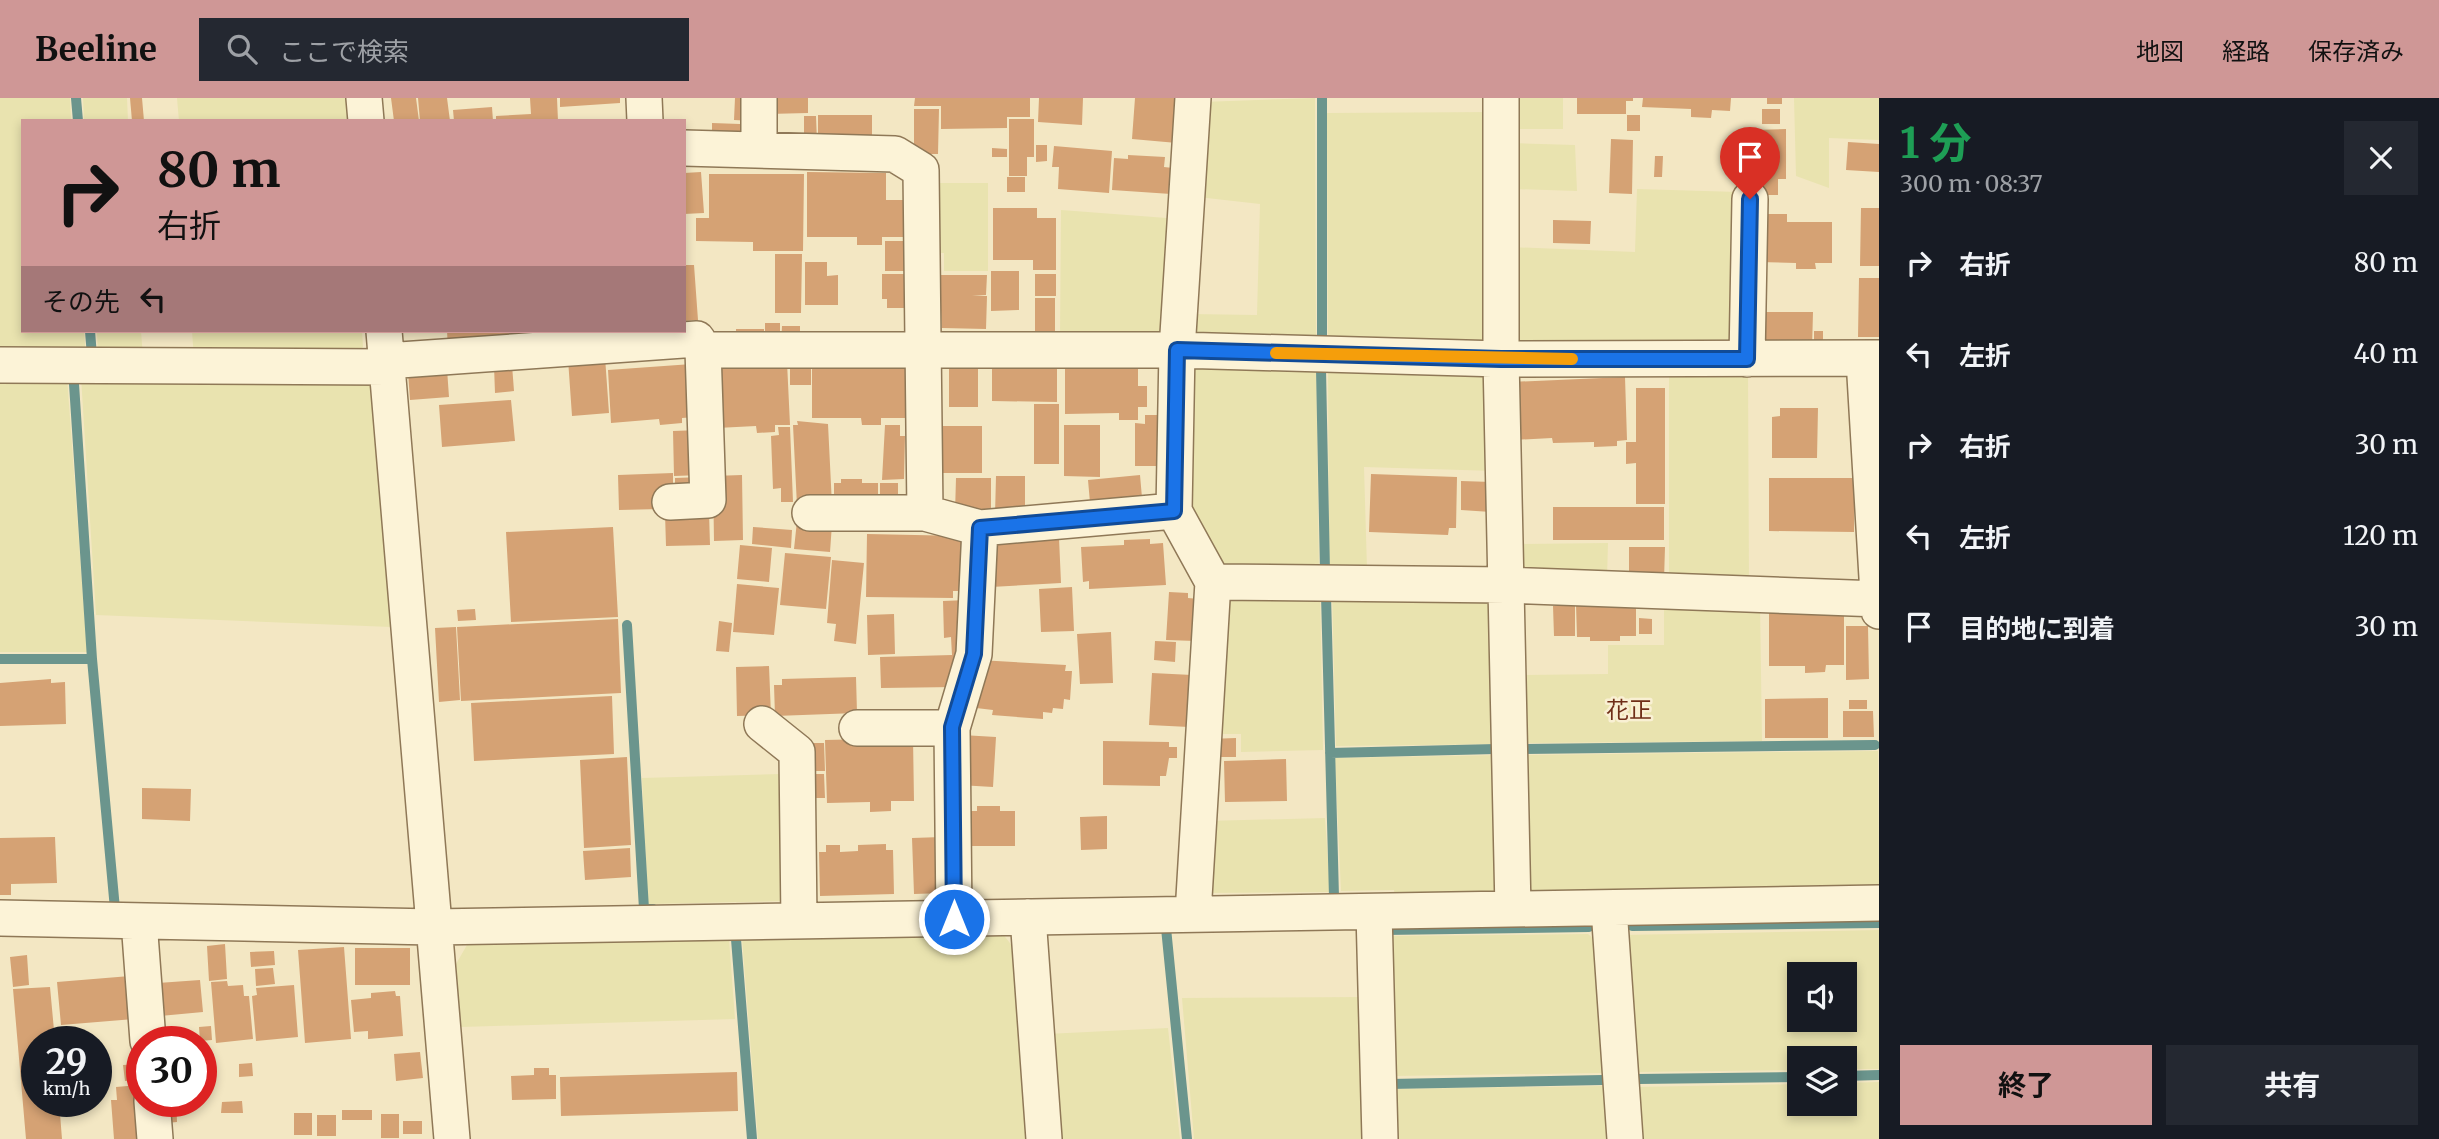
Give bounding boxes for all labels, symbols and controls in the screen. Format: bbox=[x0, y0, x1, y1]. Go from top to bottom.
search box bbox=[199, 18, 689, 81]
text: Beeline bbox=[35, 29, 157, 70]
icon: search bbox=[223, 30, 261, 68]
text: ここで検索 bbox=[279, 35, 409, 68]
text: 地図 bbox=[2136, 36, 2184, 67]
text: 経路 bbox=[2222, 36, 2270, 67]
text: 保存済み bbox=[2308, 36, 2404, 67]
text: 1 分 bbox=[1900, 117, 1971, 169]
button: close bbox=[2344, 121, 2418, 195]
pin bbox=[1720, 127, 1780, 199]
icon: arrive bbox=[1731, 138, 1769, 176]
text: 80 m bbox=[157, 139, 280, 200]
icon: right bbox=[42, 147, 133, 238]
text: 300 m · 08:37 bbox=[1900, 169, 2043, 198]
text: 右折 bbox=[157, 206, 221, 246]
icon: right bbox=[1900, 244, 1938, 282]
text: 80 m bbox=[2354, 246, 2418, 279]
text: 右折 bbox=[1959, 248, 2011, 281]
icon: left bbox=[134, 280, 172, 318]
text: その先 bbox=[42, 285, 120, 318]
icon: left bbox=[1900, 335, 1938, 373]
text: 40 m bbox=[2354, 337, 2418, 370]
text: 左折 bbox=[1959, 339, 2011, 372]
icon: right bbox=[1900, 426, 1938, 464]
text: 30 m bbox=[2355, 428, 2418, 461]
text: 右折 bbox=[1959, 430, 2011, 463]
icon: left bbox=[1900, 517, 1938, 555]
text: 120 m bbox=[2343, 519, 2418, 552]
text: 左折 bbox=[1959, 521, 2011, 554]
icon: arrive bbox=[1900, 608, 1938, 646]
text: 30 m bbox=[2355, 610, 2418, 643]
text: 目的地に到着 bbox=[1959, 612, 2115, 645]
district label: 花正 bbox=[1606, 695, 1652, 724]
position arrow bbox=[917, 882, 991, 956]
map controls bbox=[1787, 962, 1857, 1116]
button: sound bbox=[1787, 962, 1857, 1032]
speed limit sign: 30 bbox=[126, 1026, 217, 1117]
text: 29 bbox=[46, 1040, 87, 1084]
button: 終了 bbox=[1900, 1045, 2152, 1125]
button: 共有 bbox=[2166, 1045, 2418, 1125]
button: layers bbox=[1787, 1046, 1857, 1116]
text: km/h bbox=[43, 1077, 90, 1100]

